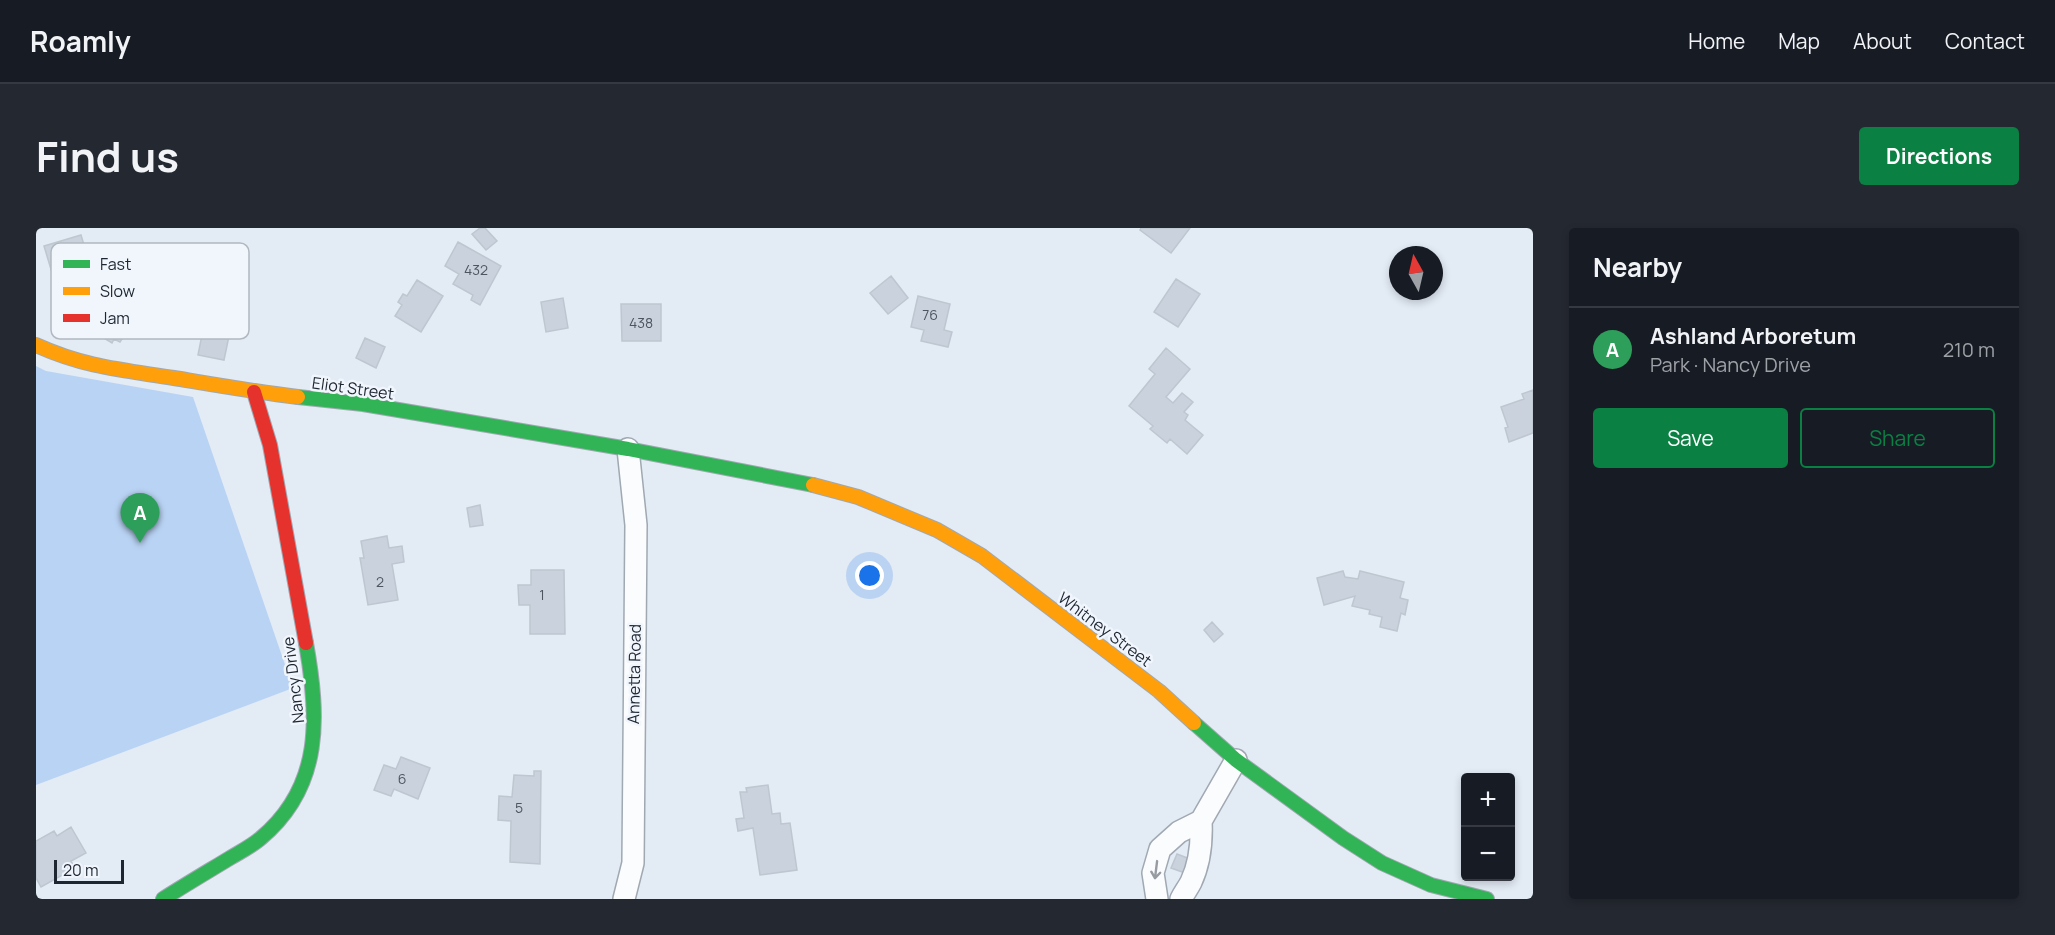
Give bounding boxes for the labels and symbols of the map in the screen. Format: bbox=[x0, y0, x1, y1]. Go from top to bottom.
legend bbox=[51, 243, 249, 339]
north arrow bbox=[1389, 246, 1443, 300]
text: Fast bbox=[100, 253, 131, 275]
house number: 432 bbox=[464, 260, 488, 279]
text: Slow bbox=[100, 280, 135, 302]
house number: 76 bbox=[922, 305, 938, 324]
text: Jam bbox=[100, 307, 130, 329]
house number: 438 bbox=[629, 313, 653, 332]
street label: Eliot Street bbox=[311, 371, 395, 405]
pin: A bbox=[120, 494, 160, 543]
your location bbox=[855, 561, 884, 590]
house number: 2 bbox=[376, 572, 384, 591]
house number: 1 bbox=[539, 585, 545, 604]
street label: Whitney Street bbox=[1054, 587, 1156, 671]
street label: Annetta Road bbox=[622, 624, 646, 724]
street label: Nancy Drive bbox=[277, 636, 309, 724]
house number: 6 bbox=[398, 769, 406, 788]
house number: 5 bbox=[515, 798, 523, 817]
scale bar bbox=[54, 857, 124, 884]
one-way arrow bbox=[1150, 860, 1161, 879]

